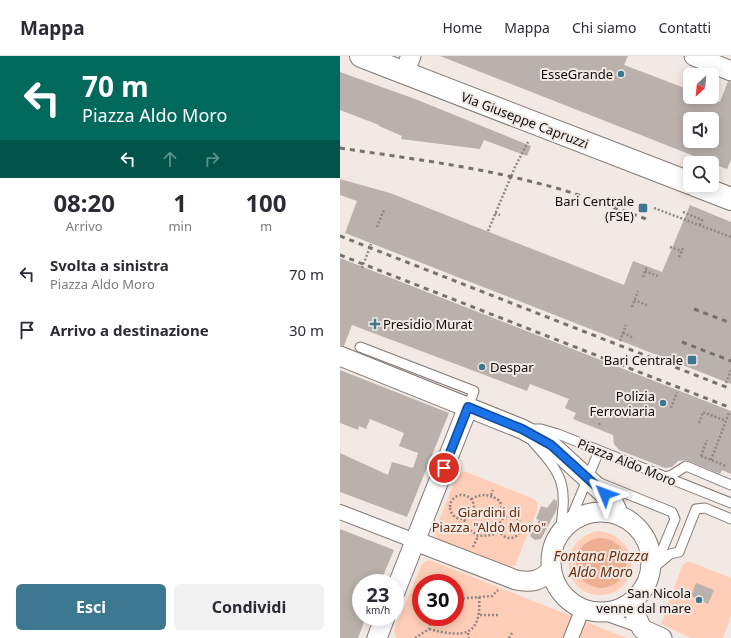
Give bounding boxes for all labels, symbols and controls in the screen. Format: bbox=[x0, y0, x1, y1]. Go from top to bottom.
text: Mappa bbox=[20, 15, 85, 41]
text: Home bbox=[442, 18, 482, 37]
text: Mappa bbox=[504, 18, 550, 37]
text: Chi siamo bbox=[572, 18, 636, 37]
text: Contatti bbox=[658, 18, 711, 37]
place label: EsseGrande bbox=[541, 65, 613, 83]
text: 70 m bbox=[82, 67, 149, 105]
north arrow bbox=[683, 68, 719, 104]
map controls bbox=[683, 68, 719, 192]
marker: EsseGrande bbox=[616, 69, 626, 79]
icon: left bbox=[16, 72, 68, 124]
street label: Via Giuseppe Capruzzi bbox=[459, 87, 591, 153]
text: Piazza Aldo Moro bbox=[82, 103, 227, 127]
button: sound bbox=[683, 112, 719, 148]
icon: left bbox=[117, 148, 139, 170]
icon: ahead bbox=[159, 148, 181, 170]
icon: right bbox=[201, 148, 223, 170]
button: search bbox=[683, 156, 719, 192]
text: 08:20 bbox=[53, 186, 115, 219]
text: 1 bbox=[173, 186, 187, 219]
text: 100 bbox=[245, 186, 287, 219]
place label: Bari Centrale (FSE) bbox=[555, 192, 634, 225]
marker: Bari Centrale (FSE) bbox=[637, 202, 649, 214]
text: Arrivo bbox=[66, 217, 103, 235]
text: min bbox=[168, 217, 192, 235]
text: m bbox=[260, 217, 272, 235]
text: Svolta a sinistra bbox=[50, 255, 169, 275]
icon: left bbox=[16, 263, 38, 285]
text: 70 m bbox=[289, 264, 324, 284]
text: Piazza Aldo Moro bbox=[50, 275, 155, 293]
place label: Presidio Murat bbox=[383, 315, 473, 333]
icon: arrive bbox=[16, 319, 38, 341]
marker: Presidio Murat bbox=[370, 319, 380, 329]
text: Arrivo a destinazione bbox=[50, 320, 209, 340]
text: 30 m bbox=[289, 320, 324, 340]
place label: Bari Centrale bbox=[604, 351, 683, 369]
marker: Bari Centrale bbox=[686, 354, 698, 366]
place label: Despar bbox=[490, 358, 534, 376]
marker: Despar bbox=[477, 362, 487, 372]
place label: Polizia Ferroviaria bbox=[590, 387, 655, 420]
marker: Polizia Ferroviaria bbox=[658, 398, 668, 408]
street label: Piazza Aldo Moro bbox=[575, 434, 679, 490]
pin bbox=[427, 451, 461, 485]
icon: arrive bbox=[433, 457, 455, 479]
position arrow bbox=[584, 473, 626, 515]
park label: Giardini di Piazza "Aldo Moro" bbox=[432, 503, 546, 536]
water label: Fontana Piazza Aldo Moro bbox=[554, 546, 648, 581]
speed limit sign: 30 bbox=[412, 574, 464, 626]
text: 23 bbox=[367, 581, 389, 608]
button: Esci bbox=[16, 584, 166, 630]
button: Condividi bbox=[174, 584, 324, 630]
place label: San Nicola venne dal mare bbox=[596, 584, 691, 617]
marker: San Nicola venne dal mare bbox=[694, 595, 704, 605]
text: km/h bbox=[366, 603, 390, 617]

